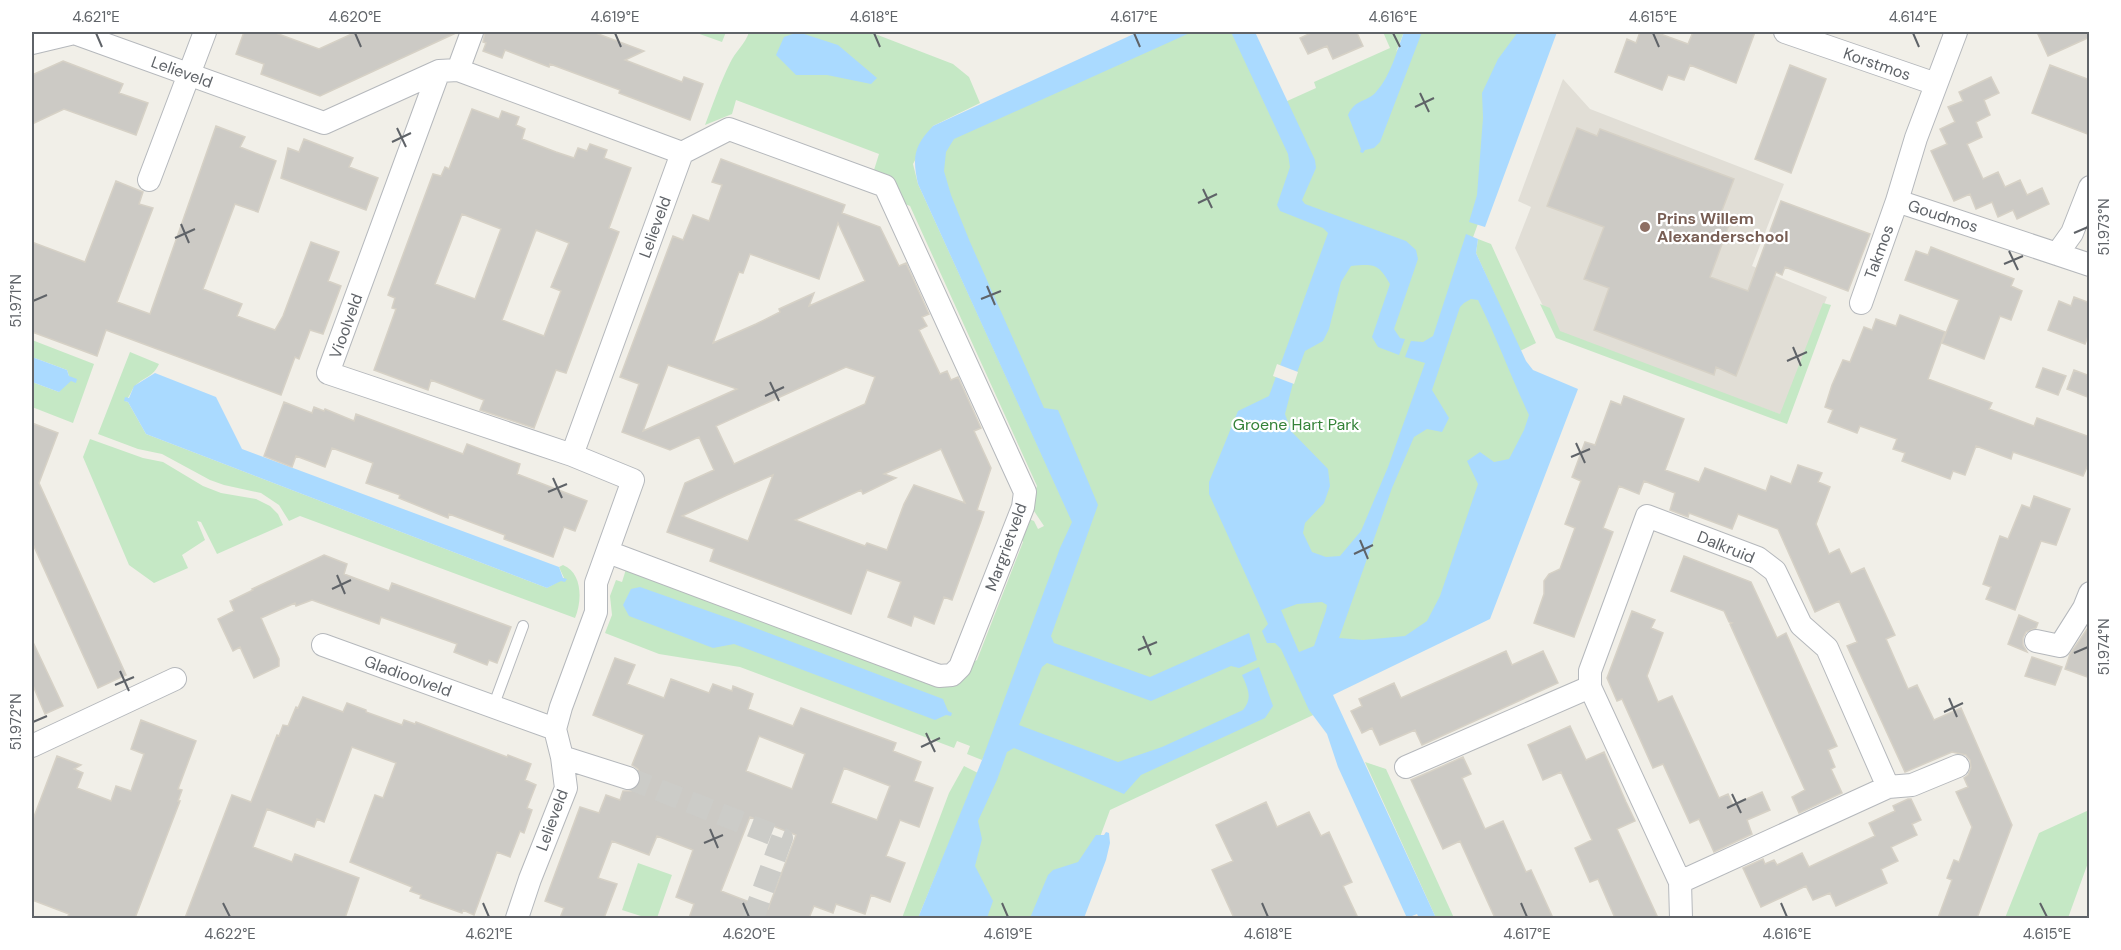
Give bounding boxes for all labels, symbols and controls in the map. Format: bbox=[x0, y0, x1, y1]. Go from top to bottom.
text: 4.621°E bbox=[72, 7, 120, 27]
text: 4.620°E bbox=[328, 7, 382, 27]
text: 4.619°E bbox=[591, 7, 639, 27]
text: 4.618°E bbox=[850, 7, 898, 27]
text: 4.617°E bbox=[1110, 7, 1158, 27]
text: 4.616°E bbox=[1369, 7, 1417, 27]
text: 4.615°E bbox=[1629, 7, 1677, 27]
text: 4.614°E bbox=[1889, 7, 1937, 27]
street label: Korstmos bbox=[1841, 43, 1913, 85]
street label: Lelieveld bbox=[148, 51, 216, 93]
street label: Lelieveld bbox=[634, 193, 676, 261]
street label: Goudmos bbox=[1905, 195, 1981, 237]
text: 51.973°N bbox=[2094, 198, 2114, 256]
place label: Prins Willem Alexanderschool bbox=[1657, 208, 1788, 247]
marker: Prins Willem Alexanderschool bbox=[1638, 220, 1652, 234]
street label: Takmos bbox=[1859, 222, 1899, 282]
text: 51.971°N bbox=[6, 274, 26, 328]
street label: Vioolveld bbox=[325, 291, 367, 361]
park label: Groene Hart Park bbox=[1233, 414, 1359, 435]
street label: Margrietveld bbox=[980, 500, 1032, 594]
street label: Dalkruid bbox=[1694, 526, 1758, 568]
text: 51.974°N bbox=[2094, 618, 2114, 676]
street label: Gladioolveld bbox=[361, 650, 455, 702]
text: 51.972°N bbox=[6, 693, 26, 751]
street label: Lelieveld bbox=[531, 786, 573, 854]
text: 4.622°E bbox=[204, 924, 256, 944]
text: 4.621°E bbox=[465, 924, 513, 944]
text: 4.620°E bbox=[722, 924, 776, 944]
text: 4.619°E bbox=[984, 924, 1032, 944]
text: 4.618°E bbox=[1244, 924, 1292, 944]
text: 4.617°E bbox=[1503, 924, 1551, 944]
text: 4.616°E bbox=[1763, 924, 1811, 944]
text: 4.615°E bbox=[2023, 924, 2071, 944]

